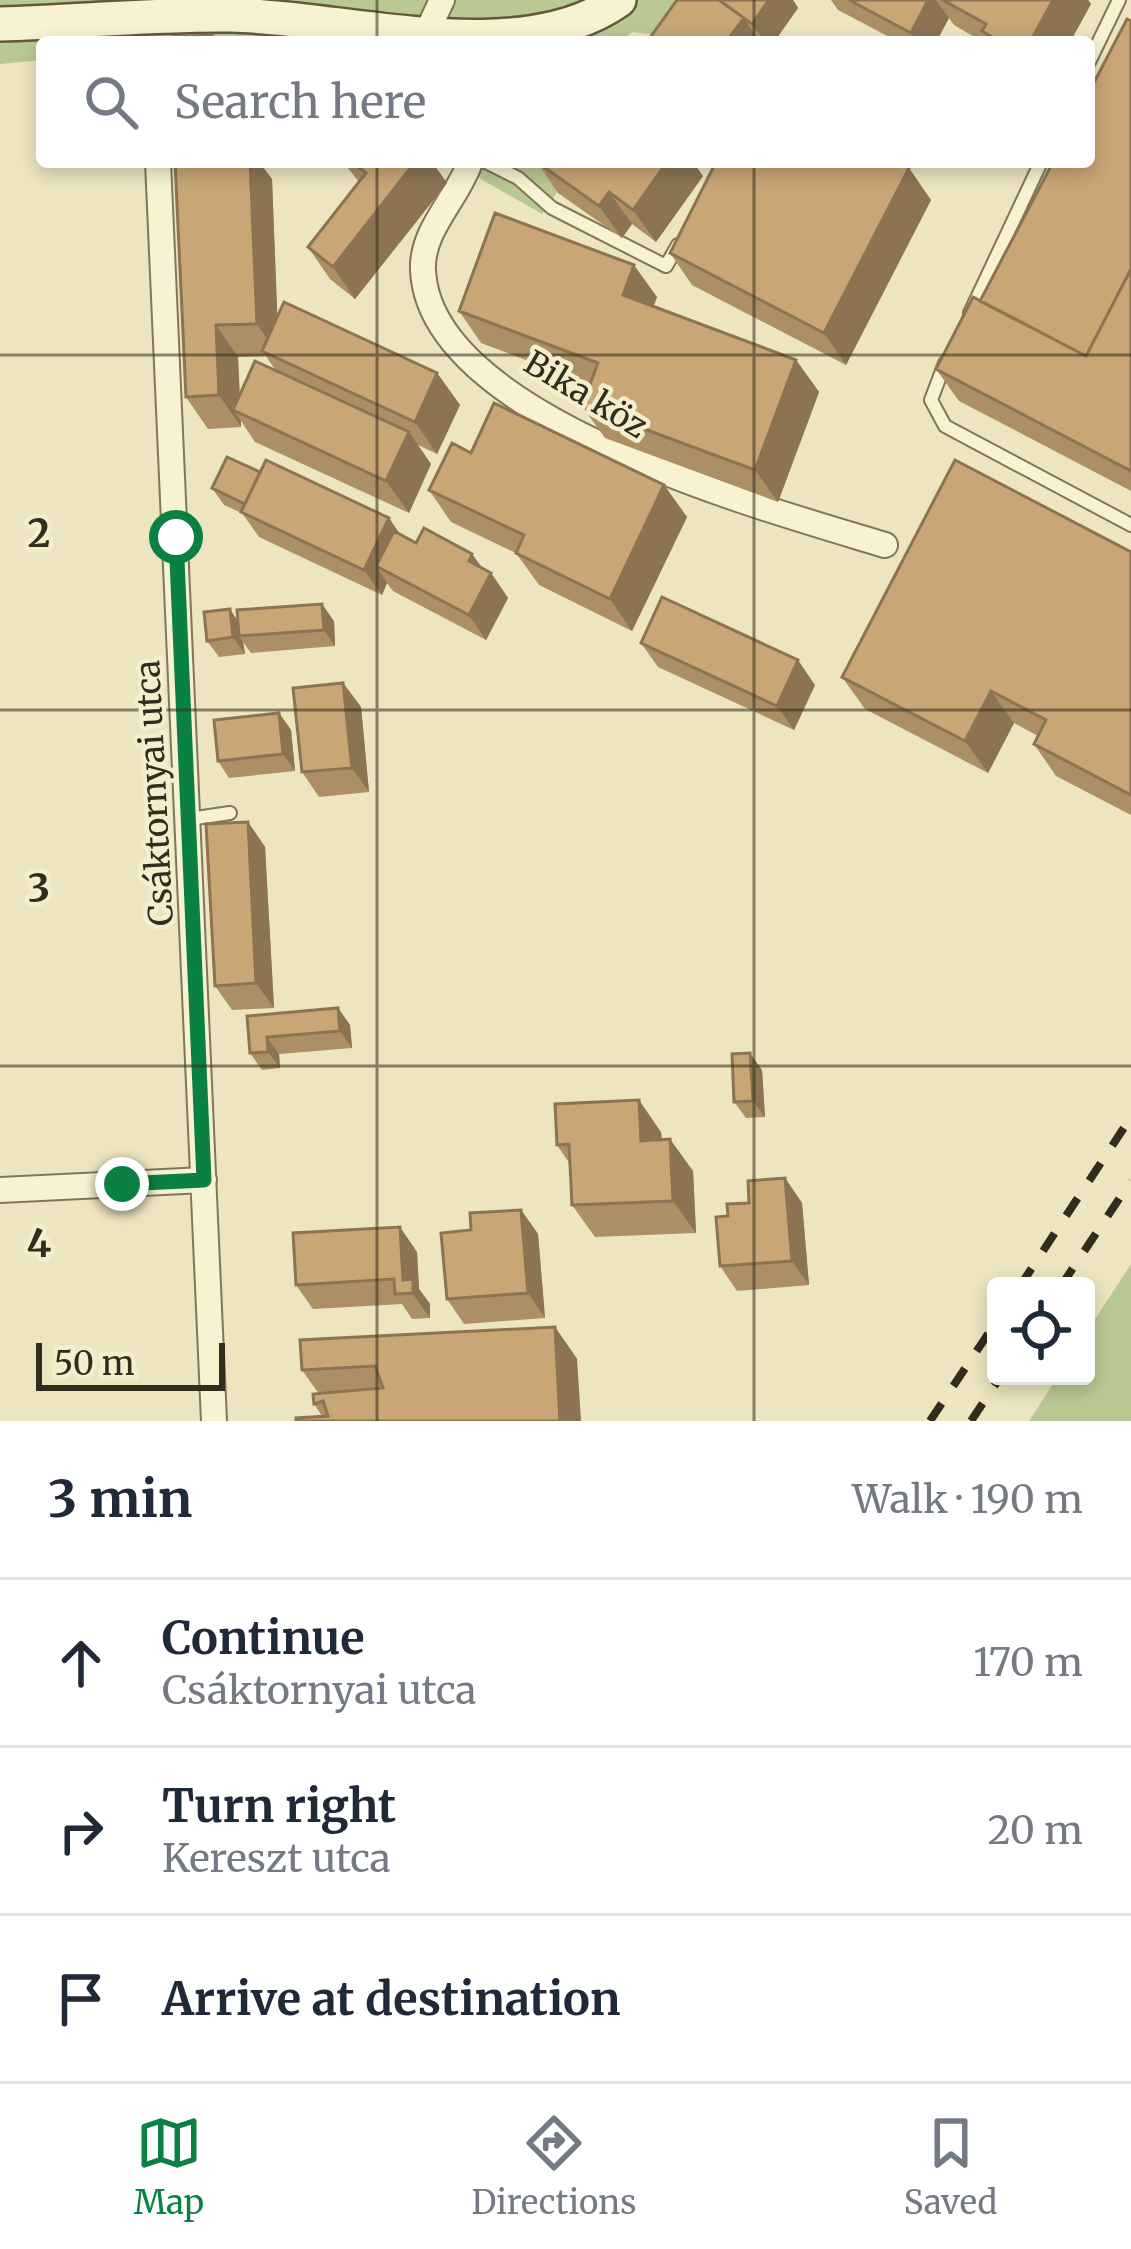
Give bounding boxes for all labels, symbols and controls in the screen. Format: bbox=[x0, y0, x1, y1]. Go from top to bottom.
search box bbox=[36, 36, 1095, 168]
icon: search bbox=[78, 69, 144, 135]
text: Search here bbox=[174, 74, 426, 130]
street label: Bika köz bbox=[517, 342, 655, 447]
text: 2 bbox=[28, 509, 50, 558]
route start bbox=[149, 510, 203, 564]
street label: Csáktornyai utca bbox=[127, 659, 182, 927]
text: 3 bbox=[28, 864, 50, 913]
route end bbox=[95, 1157, 149, 1211]
text: 4 bbox=[27, 1219, 52, 1268]
map controls bbox=[987, 1277, 1095, 1385]
button: locate bbox=[987, 1277, 1095, 1385]
scale bar bbox=[36, 1337, 225, 1390]
text: 50 m bbox=[54, 1343, 135, 1384]
text: 3 min bbox=[48, 1467, 192, 1531]
text: Walk · 190 m bbox=[852, 1475, 1083, 1524]
text: Continue bbox=[162, 1610, 364, 1666]
icon: ahead bbox=[48, 1630, 114, 1696]
text: 170 m bbox=[973, 1638, 1083, 1687]
text: Csáktornyai utca bbox=[162, 1666, 477, 1715]
text: Turn right bbox=[162, 1778, 396, 1834]
icon: right bbox=[48, 1798, 114, 1864]
text: 20 m bbox=[988, 1806, 1083, 1855]
text: Kereszt utca bbox=[162, 1834, 391, 1883]
icon: arrive bbox=[48, 1966, 114, 2032]
text: Arrive at destination bbox=[162, 1971, 620, 2027]
tab: Map bbox=[134, 2110, 204, 2223]
tab: Directions bbox=[471, 2110, 636, 2223]
tab: Saved bbox=[904, 2110, 997, 2223]

